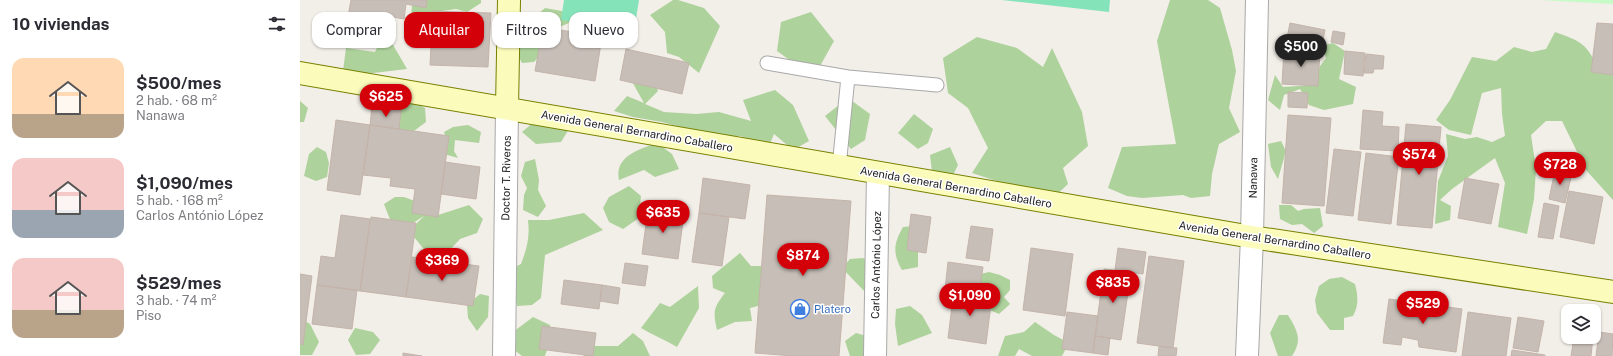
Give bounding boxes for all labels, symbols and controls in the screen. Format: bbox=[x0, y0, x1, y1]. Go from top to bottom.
chip: Comprar bbox=[312, 12, 396, 48]
chip: Alquilar bbox=[404, 12, 484, 48]
chip: Filtros bbox=[492, 12, 561, 48]
chip: Nuevo bbox=[569, 12, 638, 48]
icon: filters bbox=[266, 13, 288, 35]
text: 10 viviendas bbox=[12, 14, 110, 34]
pin: $500 bbox=[1277, 34, 1325, 68]
text: $500 bbox=[1284, 39, 1318, 54]
text: $500/mes bbox=[136, 73, 221, 93]
icon: home bbox=[44, 74, 92, 122]
pin: $625 bbox=[362, 84, 410, 118]
text: $625 bbox=[369, 89, 403, 104]
text: 2 hab. · 68 m² bbox=[136, 93, 217, 108]
text: Nanawa bbox=[136, 108, 185, 123]
street label: Avenida General Bernardino Caballero bbox=[540, 108, 734, 154]
street label: Doctor T. Riveros bbox=[499, 135, 513, 221]
pin: $574 bbox=[1395, 142, 1443, 176]
text: $574 bbox=[1402, 147, 1436, 162]
pin: $728 bbox=[1536, 152, 1584, 186]
street label: Nanawa bbox=[1247, 157, 1259, 199]
text: $728 bbox=[1543, 157, 1577, 172]
street label: Avenida General Bernardino Caballero bbox=[859, 164, 1053, 210]
text: $1,090/mes bbox=[136, 173, 233, 193]
icon: home bbox=[44, 174, 92, 222]
text: 5 hab. · 168 m² bbox=[136, 193, 223, 208]
pin: $635 bbox=[639, 200, 687, 234]
text: $635 bbox=[646, 205, 680, 220]
text: Carlos António López bbox=[136, 208, 263, 223]
street label: Carlos António López bbox=[869, 211, 883, 319]
street label: Avenida General Bernardino Caballero bbox=[1178, 219, 1372, 261]
pin: $874 bbox=[779, 243, 827, 277]
pin: $369 bbox=[418, 248, 466, 282]
text: $874 bbox=[786, 248, 820, 263]
text: $369 bbox=[425, 253, 459, 268]
pin: $835 bbox=[1089, 270, 1137, 304]
text: $529/mes bbox=[136, 273, 221, 293]
icon: home bbox=[44, 274, 92, 322]
text: $835 bbox=[1096, 275, 1130, 290]
pin: $1,090 bbox=[937, 283, 1003, 317]
text: $1,090 bbox=[948, 288, 992, 303]
pin: $529 bbox=[1399, 291, 1447, 325]
text: 3 hab. · 74 m² bbox=[136, 293, 217, 308]
text: $529 bbox=[1406, 296, 1440, 311]
shop icon: Platero bbox=[789, 298, 811, 320]
place label: Platero bbox=[814, 303, 851, 315]
map controls bbox=[1561, 304, 1601, 344]
button: layers bbox=[1561, 304, 1601, 344]
text: Piso bbox=[136, 308, 161, 323]

